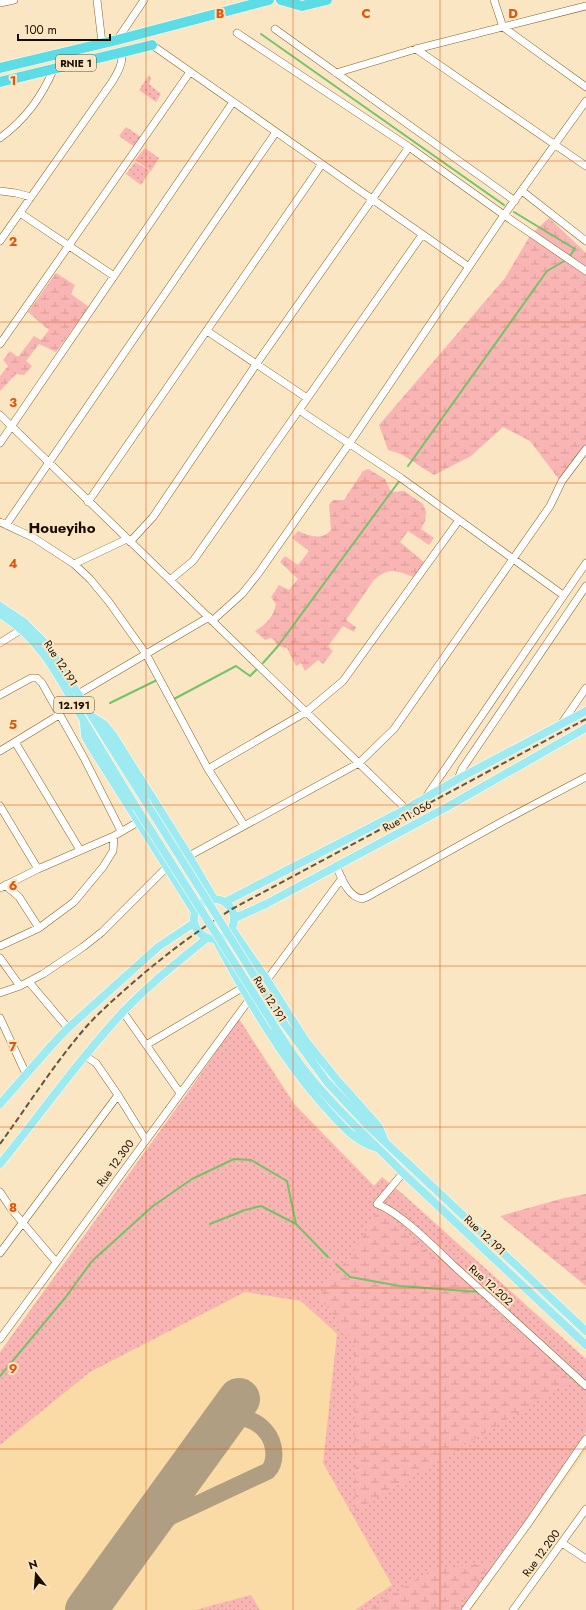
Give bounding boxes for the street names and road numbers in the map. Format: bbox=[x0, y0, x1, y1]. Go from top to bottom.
road number: RNIE 1 bbox=[56, 55, 96, 71]
street label: Rue 12.191 bbox=[40, 637, 82, 689]
road number: 12.191 bbox=[54, 697, 94, 713]
street label: Rue 11.056 bbox=[380, 796, 434, 836]
street label: Rue 12.191 bbox=[250, 973, 290, 1025]
street label: Rue 12.300 bbox=[92, 1136, 138, 1190]
street label: Rue 12.191 bbox=[461, 1212, 509, 1258]
street label: Rue 12.202 bbox=[465, 1261, 517, 1309]
street label: Rue 12.200 bbox=[518, 1526, 564, 1580]

